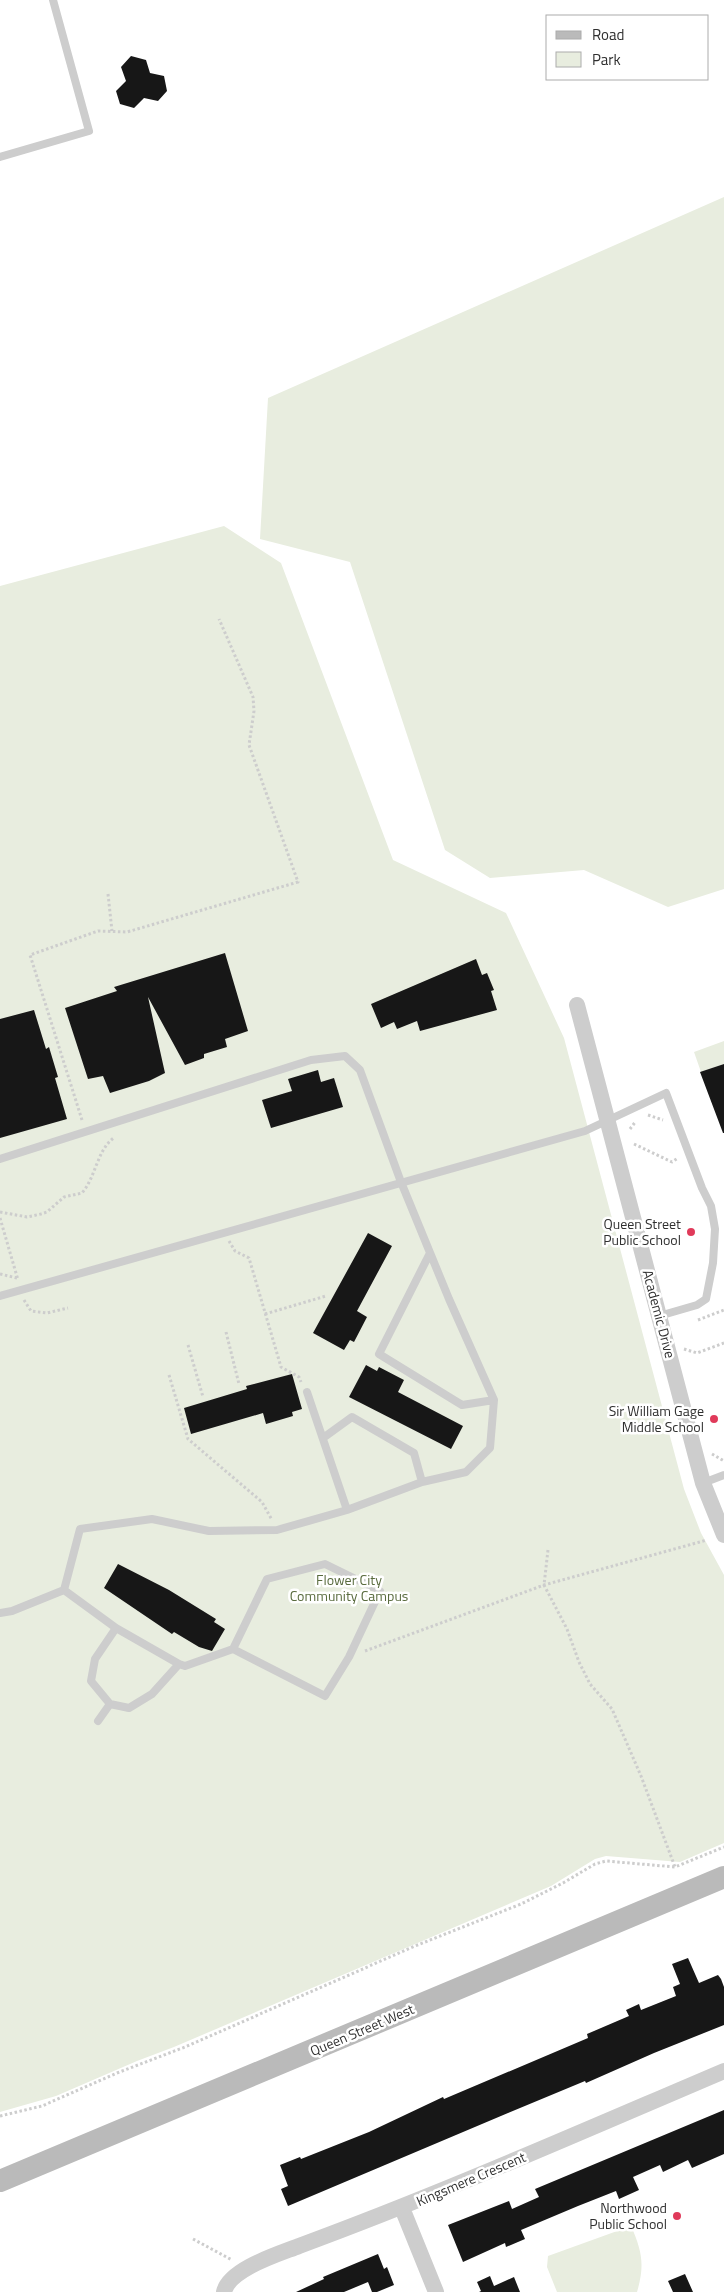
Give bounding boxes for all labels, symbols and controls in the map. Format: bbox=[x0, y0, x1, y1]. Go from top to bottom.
legend bbox=[546, 15, 709, 80]
text: Road bbox=[592, 23, 624, 46]
text: Park bbox=[592, 48, 621, 71]
place label: Queen Street Public School bbox=[603, 1213, 681, 1250]
marker: Queen Street Public School bbox=[685, 1226, 697, 1238]
street label: Academic Drive bbox=[638, 1267, 681, 1360]
place label: Sir William Gage Middle School bbox=[609, 1400, 704, 1437]
marker: Sir William Gage Middle School bbox=[708, 1413, 720, 1425]
park label: Flower City Community Campus bbox=[290, 1569, 408, 1606]
street label: Queen Street West bbox=[307, 1998, 417, 2061]
street label: Kingsmere Crescent bbox=[413, 2146, 529, 2211]
place label: Northwood Public School bbox=[589, 2197, 667, 2234]
marker: Northwood Public School bbox=[671, 2210, 683, 2222]

